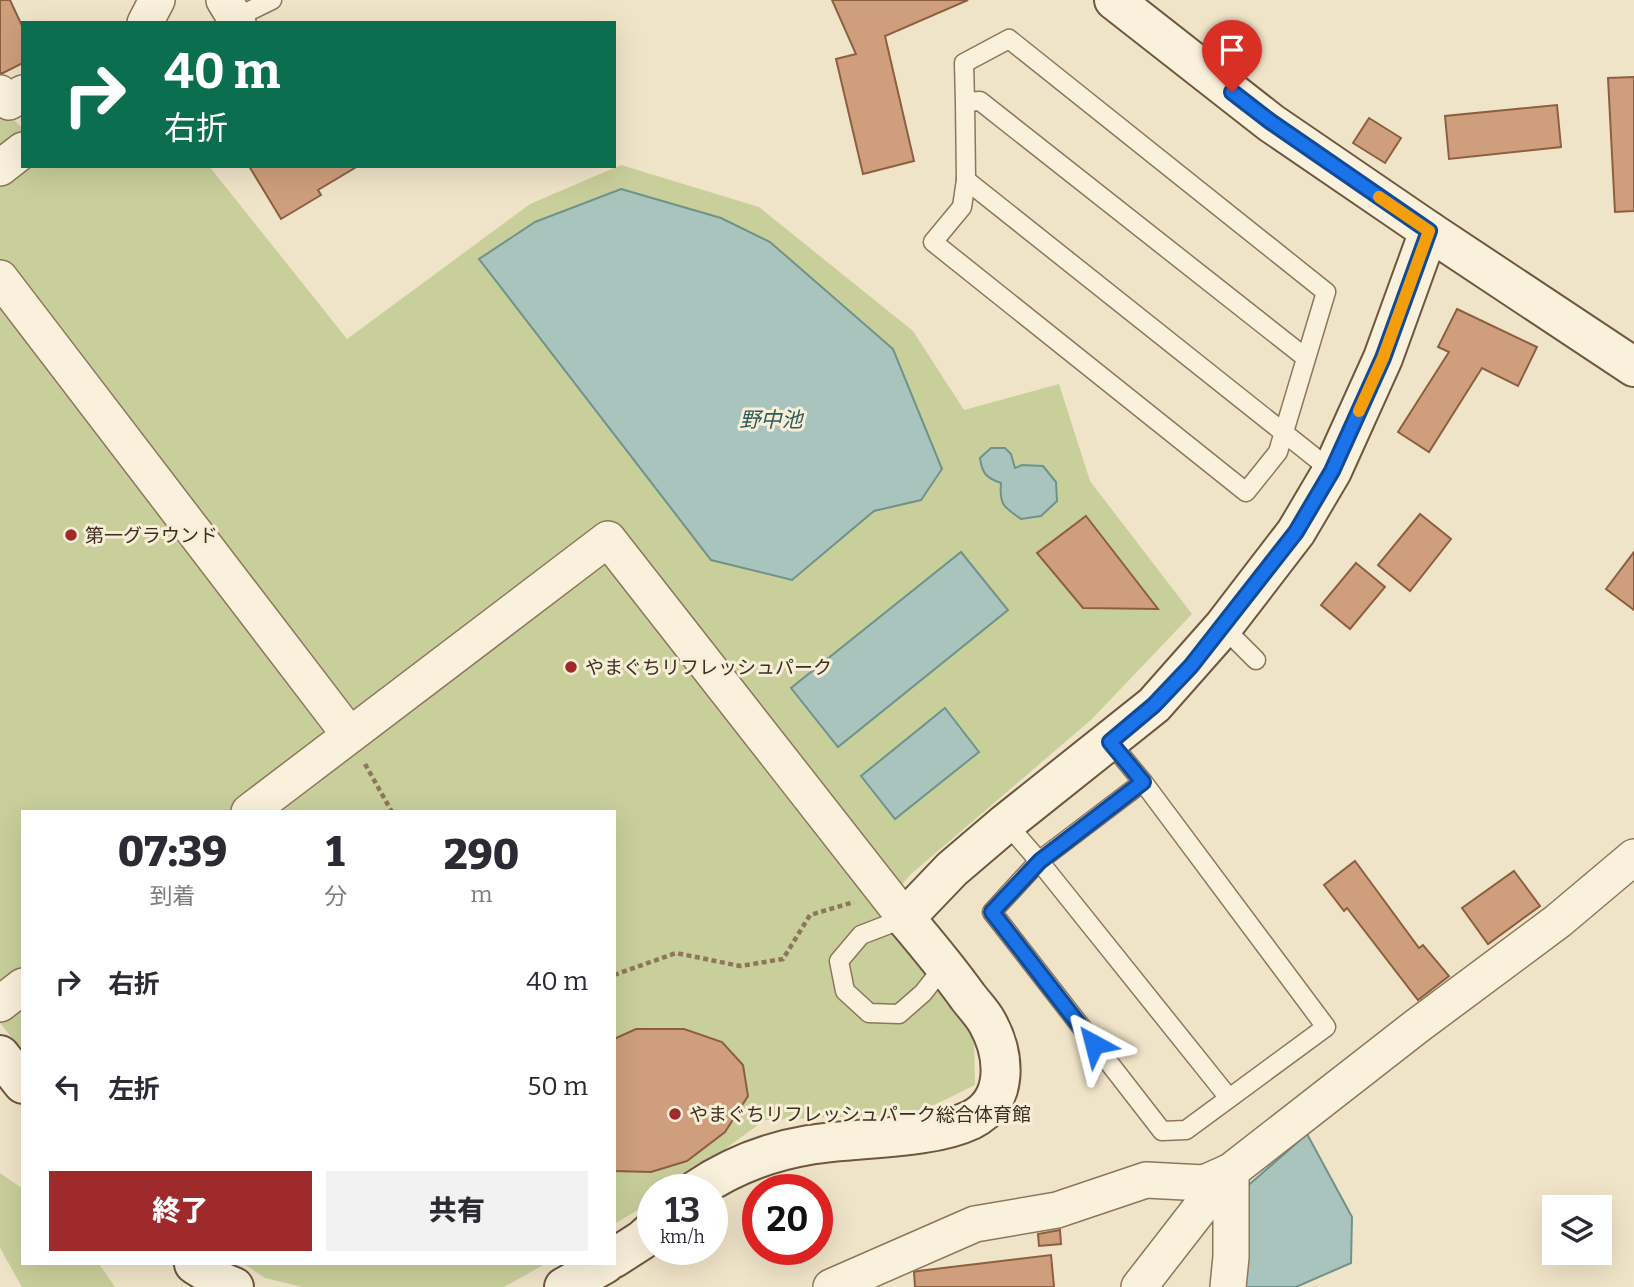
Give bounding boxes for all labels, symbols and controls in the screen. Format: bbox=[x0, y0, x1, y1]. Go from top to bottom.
pin bbox=[1202, 20, 1262, 92]
icon: arrive bbox=[1213, 31, 1251, 69]
text: 40 m bbox=[164, 42, 281, 101]
icon: right bbox=[49, 49, 140, 140]
text: 右折 bbox=[164, 109, 228, 147]
water label: 野中池 bbox=[740, 407, 804, 433]
place label: 第一グラウンド bbox=[85, 524, 218, 547]
marker: 第一グラウンド bbox=[63, 527, 79, 543]
place label: やまぐちリフレッシュパーク bbox=[585, 656, 832, 679]
marker: やまぐちリフレッシュパーク bbox=[563, 659, 579, 675]
text: 07:39 bbox=[118, 827, 227, 877]
text: 1 bbox=[326, 827, 345, 877]
text: 290 bbox=[444, 830, 519, 880]
text: m bbox=[470, 880, 492, 908]
text: 到着 bbox=[149, 882, 195, 910]
text: 分 bbox=[324, 882, 347, 910]
icon: right bbox=[49, 963, 87, 1001]
text: 40 m bbox=[526, 966, 588, 997]
text: 右折 bbox=[108, 969, 160, 1000]
position arrow bbox=[1057, 1007, 1131, 1081]
icon: left bbox=[49, 1068, 87, 1106]
text: 50 m bbox=[527, 1071, 588, 1102]
text: 左折 bbox=[108, 1074, 160, 1105]
place label: やまぐちリフレッシュパーク総合体育館 bbox=[689, 1103, 1031, 1126]
marker: やまぐちリフレッシュパーク総合体育館 bbox=[667, 1106, 683, 1122]
button: 終了 bbox=[49, 1171, 312, 1251]
button: 共有 bbox=[326, 1171, 588, 1251]
speed limit sign: 20 bbox=[742, 1174, 833, 1265]
text: 13 bbox=[665, 1189, 700, 1231]
map controls bbox=[1542, 1195, 1612, 1265]
button: layers bbox=[1542, 1195, 1612, 1265]
text: km/h bbox=[660, 1226, 705, 1248]

